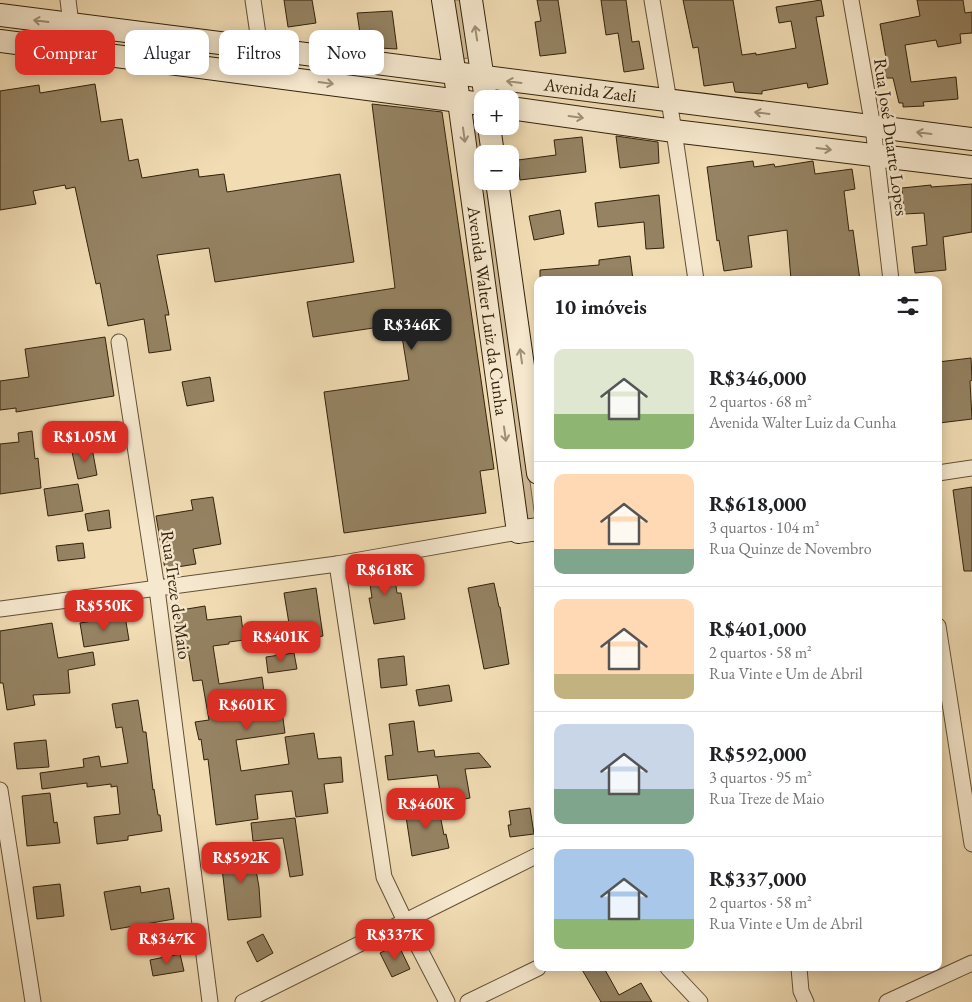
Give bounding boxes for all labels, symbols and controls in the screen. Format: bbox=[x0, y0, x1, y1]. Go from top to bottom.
one-way arrow bbox=[33, 16, 49, 26]
one-way arrow bbox=[471, 26, 481, 42]
chip: Comprar bbox=[15, 30, 115, 75]
chip: Alugar bbox=[125, 30, 209, 75]
chip: Filtros bbox=[219, 30, 299, 75]
chip: Novo bbox=[309, 30, 384, 75]
street label: Rua José Duarte Lopes bbox=[869, 57, 914, 217]
street label: Avenida Zaeli bbox=[542, 72, 639, 107]
one-way arrow bbox=[507, 77, 523, 87]
one-way arrow bbox=[318, 78, 334, 88]
map controls bbox=[474, 90, 519, 190]
button: + bbox=[474, 90, 519, 135]
one-way arrow bbox=[755, 108, 771, 118]
one-way arrow bbox=[567, 112, 583, 122]
one-way arrow bbox=[459, 126, 469, 142]
one-way arrow bbox=[916, 128, 932, 138]
one-way arrow bbox=[815, 144, 831, 154]
button: − bbox=[474, 145, 519, 190]
street label: Avenida Walter Luiz da Cunha bbox=[462, 204, 514, 418]
icon: filters bbox=[894, 292, 922, 320]
text: 10 imóveis bbox=[554, 293, 647, 320]
pin: R$346K bbox=[371, 308, 453, 351]
text: R$346K bbox=[383, 314, 441, 335]
one-way arrow bbox=[516, 348, 526, 364]
text: R$346,000 bbox=[709, 364, 806, 391]
icon: home bbox=[594, 369, 654, 429]
text: 2 quartos · 68 m² bbox=[709, 391, 812, 412]
text: Avenida Walter Luiz da Cunha bbox=[709, 412, 896, 433]
pin: R$1.05M bbox=[39, 420, 131, 463]
text: R$1.05M bbox=[53, 426, 117, 447]
one-way arrow bbox=[500, 426, 510, 442]
text: R$618,000 bbox=[709, 490, 806, 517]
icon: home bbox=[594, 494, 654, 554]
text: 3 quartos · 104 m² bbox=[709, 517, 820, 538]
street label: Rua Treze de Maio bbox=[156, 529, 197, 661]
text: Rua Quinze de Novembro bbox=[709, 538, 872, 559]
pin: R$618K bbox=[344, 554, 426, 596]
text: R$618K bbox=[356, 559, 414, 580]
pin: R$550K bbox=[63, 590, 145, 632]
text: R$550K bbox=[75, 595, 133, 616]
text: R$401,000 bbox=[709, 615, 806, 642]
icon: home bbox=[594, 619, 654, 679]
pin: R$401K bbox=[240, 620, 322, 663]
text: R$401K bbox=[252, 626, 310, 647]
text: 2 quartos · 58 m² bbox=[709, 642, 812, 663]
text: Rua Vinte e Um de Abril bbox=[709, 663, 863, 684]
pin: R$601K bbox=[206, 688, 288, 731]
text: R$601K bbox=[218, 694, 276, 715]
text: R$592,000 bbox=[709, 740, 806, 767]
icon: home bbox=[594, 744, 654, 804]
text: 3 quartos · 95 m² bbox=[709, 767, 812, 788]
pin: R$460K bbox=[385, 788, 467, 830]
text: Rua Treze de Maio bbox=[709, 788, 824, 809]
text: R$460K bbox=[397, 793, 455, 814]
pin: R$592K bbox=[200, 842, 282, 884]
text: R$592K bbox=[212, 847, 270, 868]
text: R$337,000 bbox=[709, 865, 806, 892]
icon: home bbox=[594, 869, 654, 929]
text: 2 quartos · 58 m² bbox=[709, 892, 812, 913]
text: Rua Vinte e Um de Abril bbox=[709, 913, 863, 934]
pin: R$337K bbox=[354, 918, 436, 961]
pin: R$347K bbox=[126, 922, 208, 965]
text: R$337K bbox=[366, 924, 424, 945]
text: R$347K bbox=[138, 928, 196, 949]

